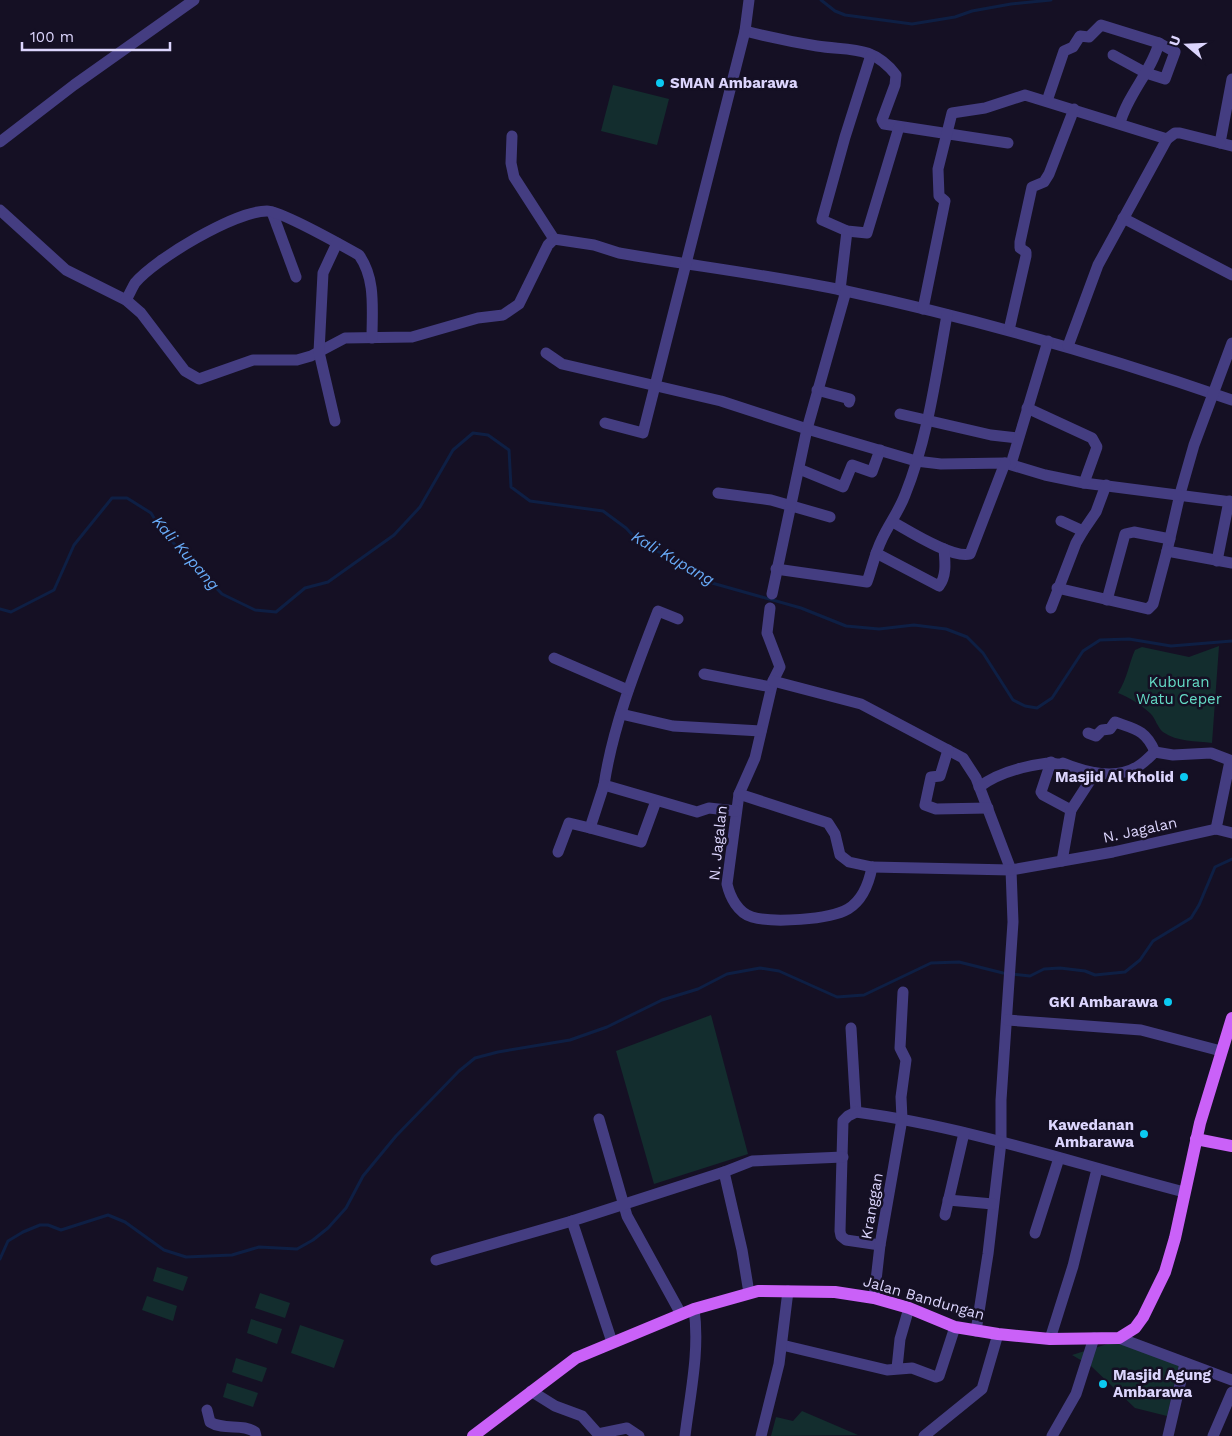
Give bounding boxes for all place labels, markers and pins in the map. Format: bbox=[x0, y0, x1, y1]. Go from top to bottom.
place label: SMAN Ambarawa bbox=[670, 74, 798, 92]
marker: SMAN Ambarawa bbox=[654, 77, 666, 89]
place label: Masjid Al Kholid bbox=[1055, 768, 1174, 786]
marker: Masjid Al Kholid bbox=[1178, 771, 1190, 783]
place label: GKI Ambarawa bbox=[1049, 993, 1158, 1011]
marker: GKI Ambarawa bbox=[1162, 996, 1174, 1008]
place label: Kawedanan Ambarawa bbox=[1048, 1116, 1134, 1151]
marker: Kawedanan Ambarawa bbox=[1138, 1128, 1150, 1140]
place label: Masjid Agung Ambarawa bbox=[1113, 1366, 1212, 1401]
marker: Masjid Agung Ambarawa bbox=[1097, 1378, 1109, 1390]

